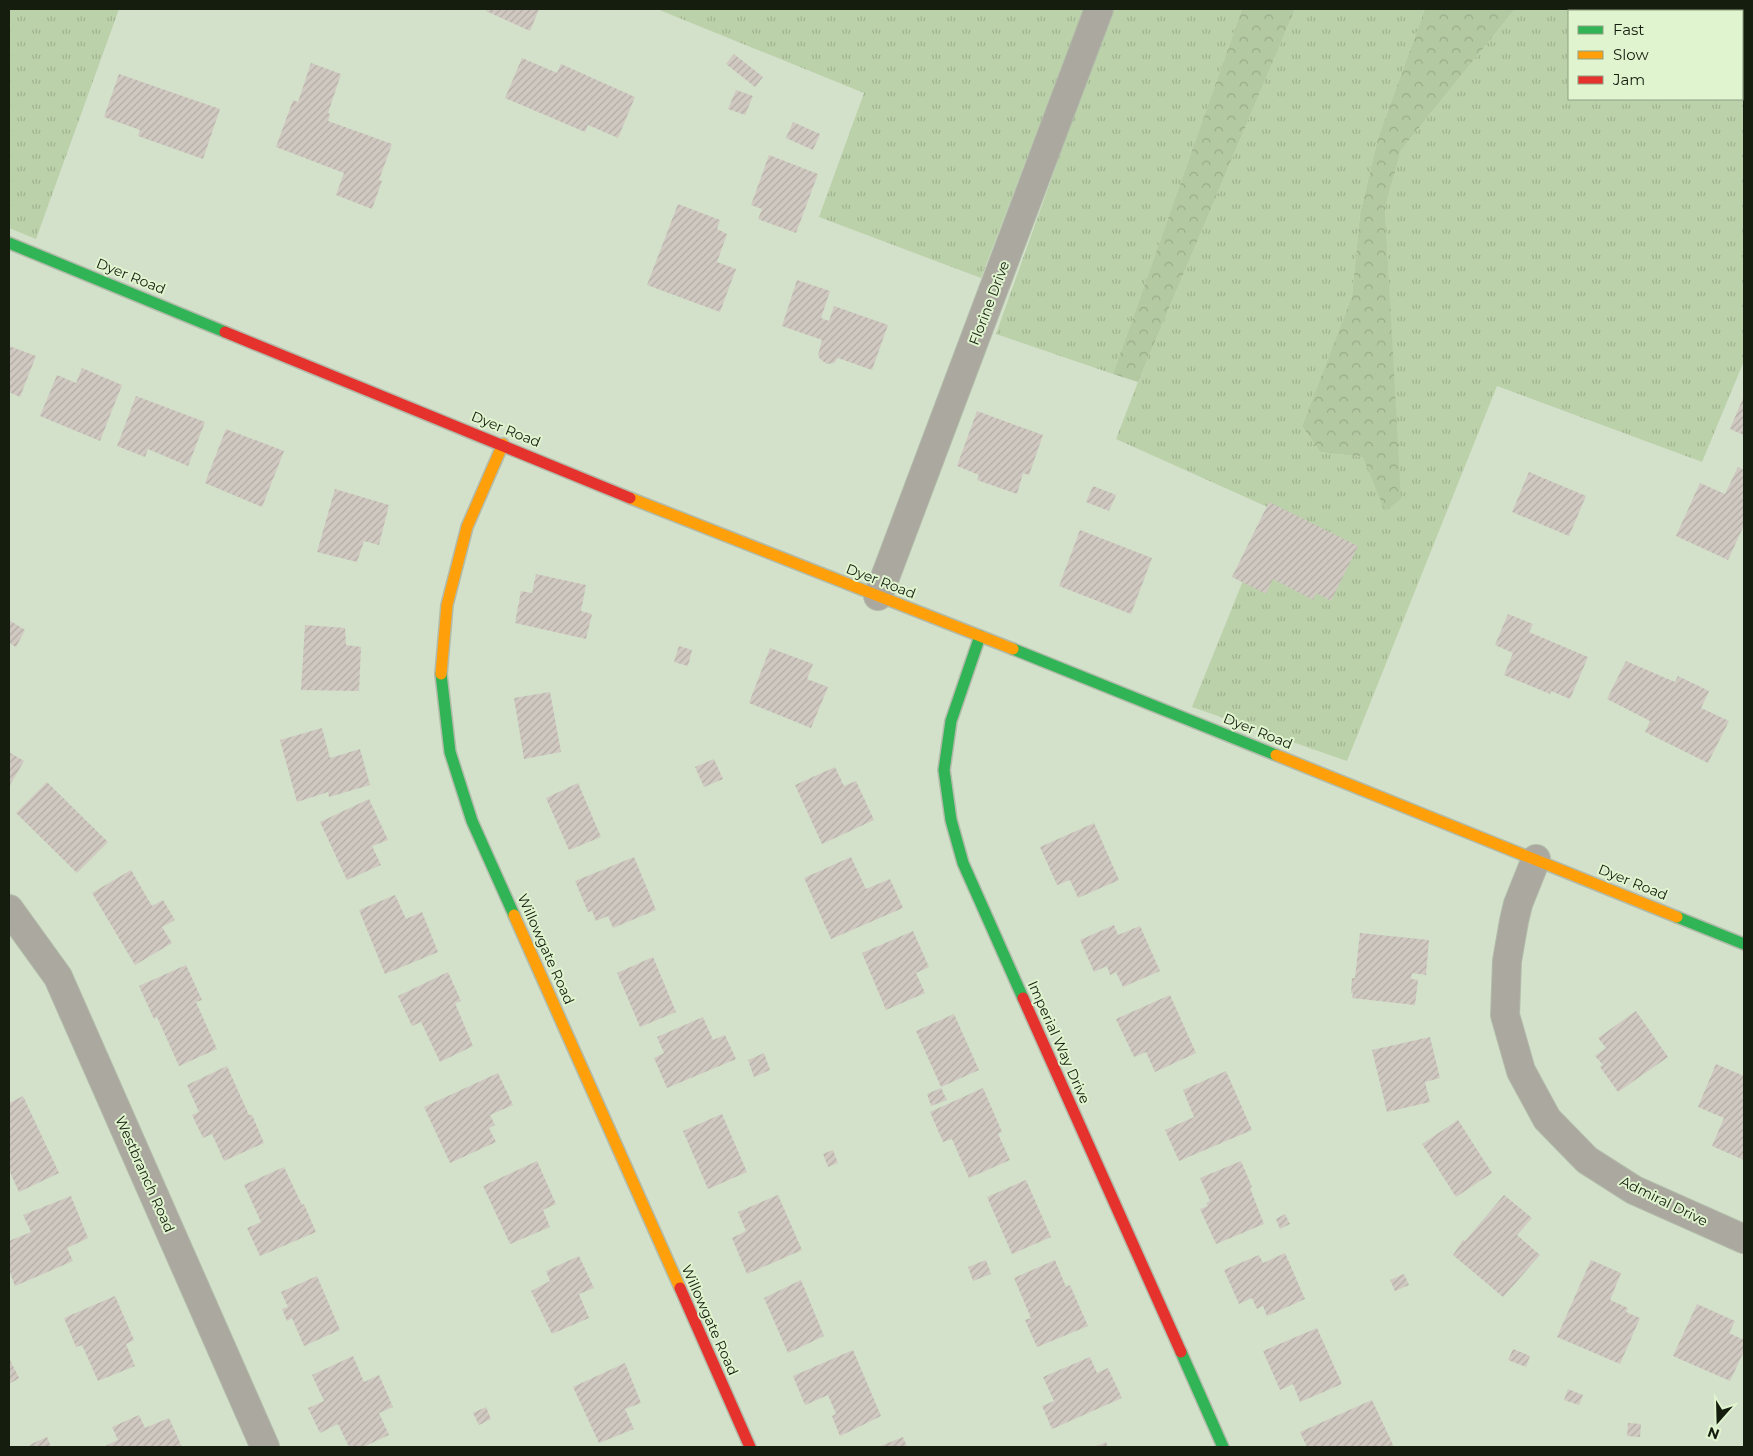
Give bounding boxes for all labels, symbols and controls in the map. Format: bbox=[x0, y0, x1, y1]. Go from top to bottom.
legend bbox=[1568, 10, 1743, 100]
text: Fast bbox=[1613, 20, 1644, 39]
text: Slow bbox=[1613, 45, 1649, 64]
text: Jam bbox=[1612, 70, 1645, 89]
street label: Dyer Road bbox=[94, 254, 168, 298]
street label: Florine Drive bbox=[965, 258, 1013, 348]
street label: Dyer Road bbox=[469, 407, 543, 451]
street label: Dyer Road bbox=[844, 559, 918, 603]
street label: Dyer Road bbox=[1221, 709, 1295, 753]
street label: Dyer Road bbox=[1596, 860, 1670, 904]
street label: Willowgate Road bbox=[514, 891, 578, 1007]
street label: Imperial Way Drive bbox=[1024, 978, 1094, 1106]
street label: Westbranch Road bbox=[111, 1113, 179, 1235]
street label: Admiral Drive bbox=[1617, 1172, 1711, 1230]
street label: Willowgate Road bbox=[678, 1262, 742, 1378]
north arrow bbox=[1693, 1396, 1743, 1446]
text: N bbox=[1705, 1423, 1722, 1444]

